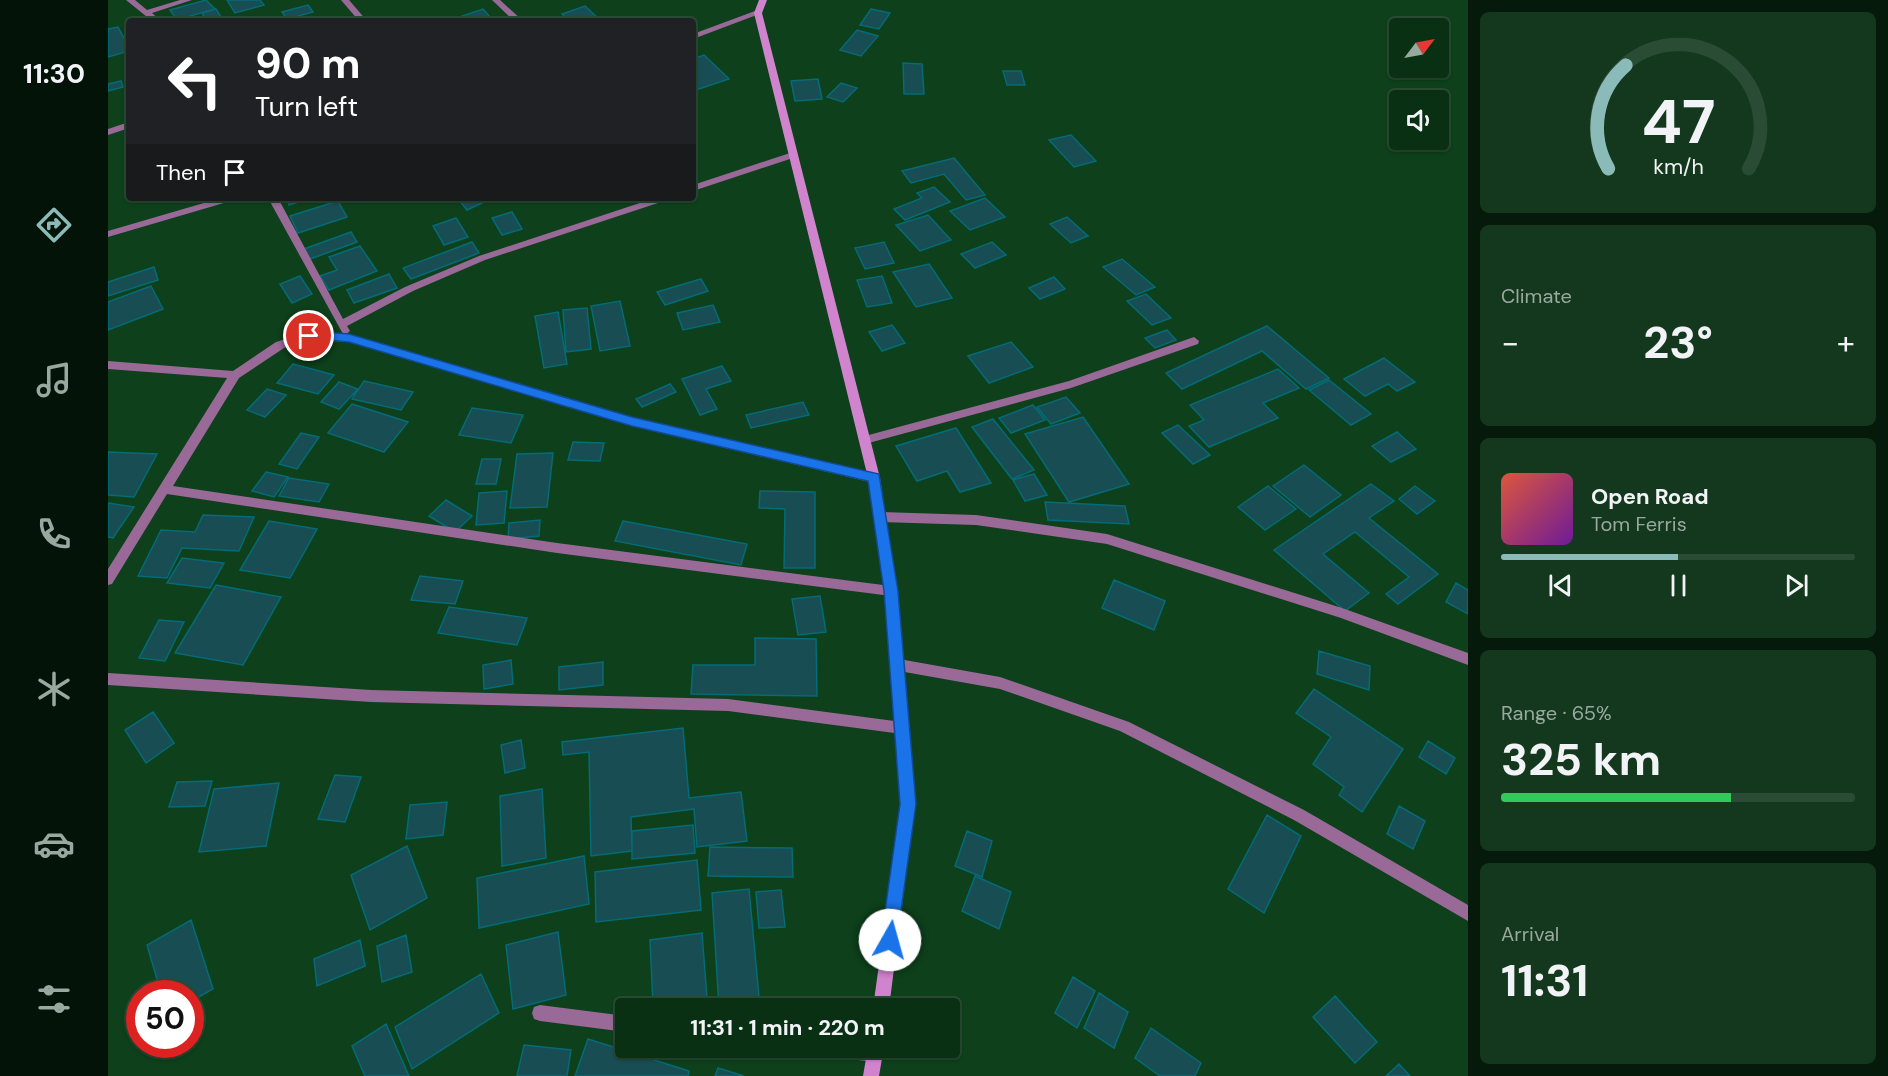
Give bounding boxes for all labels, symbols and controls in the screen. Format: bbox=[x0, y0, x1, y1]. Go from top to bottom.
north arrow bbox=[1389, 18, 1449, 78]
map controls bbox=[1389, 18, 1449, 150]
text: 90 m bbox=[255, 36, 361, 91]
icon: left bbox=[156, 42, 234, 120]
text: 11:30 bbox=[23, 56, 85, 91]
text: 47 bbox=[1641, 82, 1715, 163]
text: Turn left bbox=[255, 89, 358, 124]
button: sound bbox=[1389, 90, 1449, 150]
text: km/h bbox=[1653, 154, 1703, 182]
icon: arrive bbox=[218, 156, 251, 189]
text: Then bbox=[156, 158, 206, 187]
icon: directions bbox=[33, 204, 75, 246]
text: Climate bbox=[1501, 283, 1572, 309]
pin bbox=[283, 310, 334, 361]
text: 23° bbox=[1643, 313, 1713, 372]
icon: arrive bbox=[292, 319, 325, 352]
text: − bbox=[1501, 321, 1519, 364]
text: + bbox=[1837, 321, 1855, 364]
icon: music bbox=[33, 359, 75, 401]
text: Open Road bbox=[1591, 482, 1709, 511]
text: Tom Ferris bbox=[1591, 511, 1687, 537]
icon: phone bbox=[33, 513, 75, 555]
icon: previous bbox=[1544, 569, 1577, 602]
icon: pause bbox=[1662, 569, 1695, 602]
icon: next bbox=[1780, 569, 1813, 602]
icon: climate bbox=[33, 668, 75, 710]
text: Range · 65% bbox=[1501, 700, 1612, 726]
text: 325 km bbox=[1501, 730, 1661, 789]
icon: car bbox=[33, 823, 75, 865]
position arrow bbox=[858, 908, 922, 972]
text: Arrival bbox=[1501, 921, 1559, 947]
text: 11:31 bbox=[1501, 951, 1588, 1010]
icon: filters bbox=[33, 978, 75, 1020]
speed limit sign: 50 bbox=[126, 980, 204, 1058]
text: 11:31 · 1 min · 220 m bbox=[690, 1013, 885, 1042]

